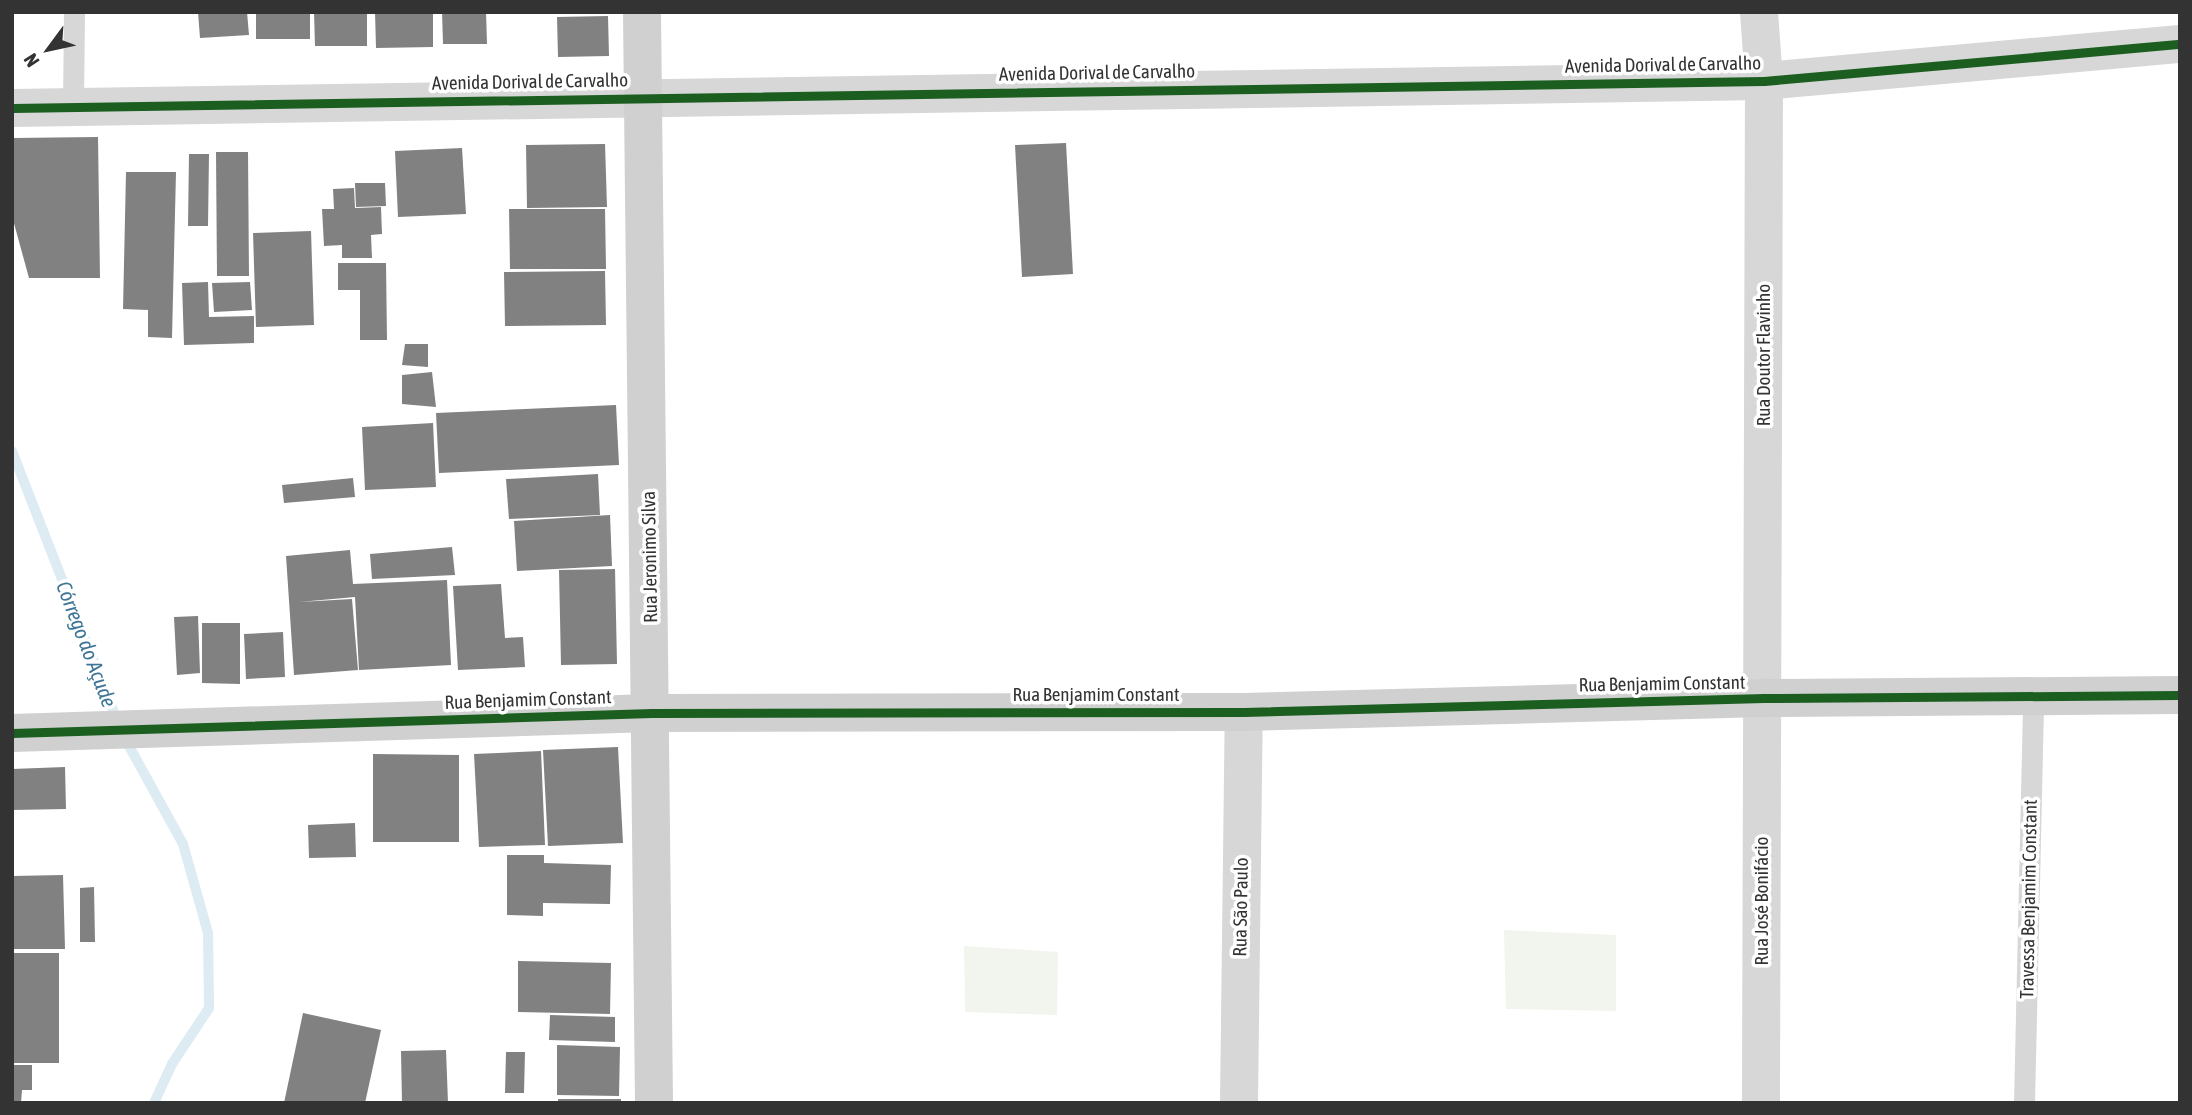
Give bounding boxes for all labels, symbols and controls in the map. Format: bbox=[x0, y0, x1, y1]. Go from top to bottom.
north arrow bbox=[14, 14, 84, 84]
text: N bbox=[19, 50, 44, 71]
street label: Avenida Dorival de Carvalho bbox=[1565, 52, 1761, 78]
street label: Avenida Dorival de Carvalho bbox=[999, 60, 1195, 86]
street label: Avenida Dorival de Carvalho bbox=[432, 69, 628, 95]
street label: Rua Doutor Flavinho bbox=[1753, 284, 1775, 426]
street label: Rua Jeronimo Silva bbox=[637, 491, 663, 623]
water label: Córrego do Açude bbox=[51, 577, 123, 711]
street label: Rua Benjamim Constant bbox=[1578, 671, 1746, 697]
street label: Rua Benjamim Constant bbox=[1013, 684, 1179, 706]
street label: Rua Benjamim Constant bbox=[444, 686, 612, 714]
street label: Travessa Benjamim Constant bbox=[2016, 799, 2042, 999]
street label: Rua José Bonifácio bbox=[1751, 837, 1773, 965]
street label: Rua São Paulo bbox=[1229, 857, 1253, 957]

